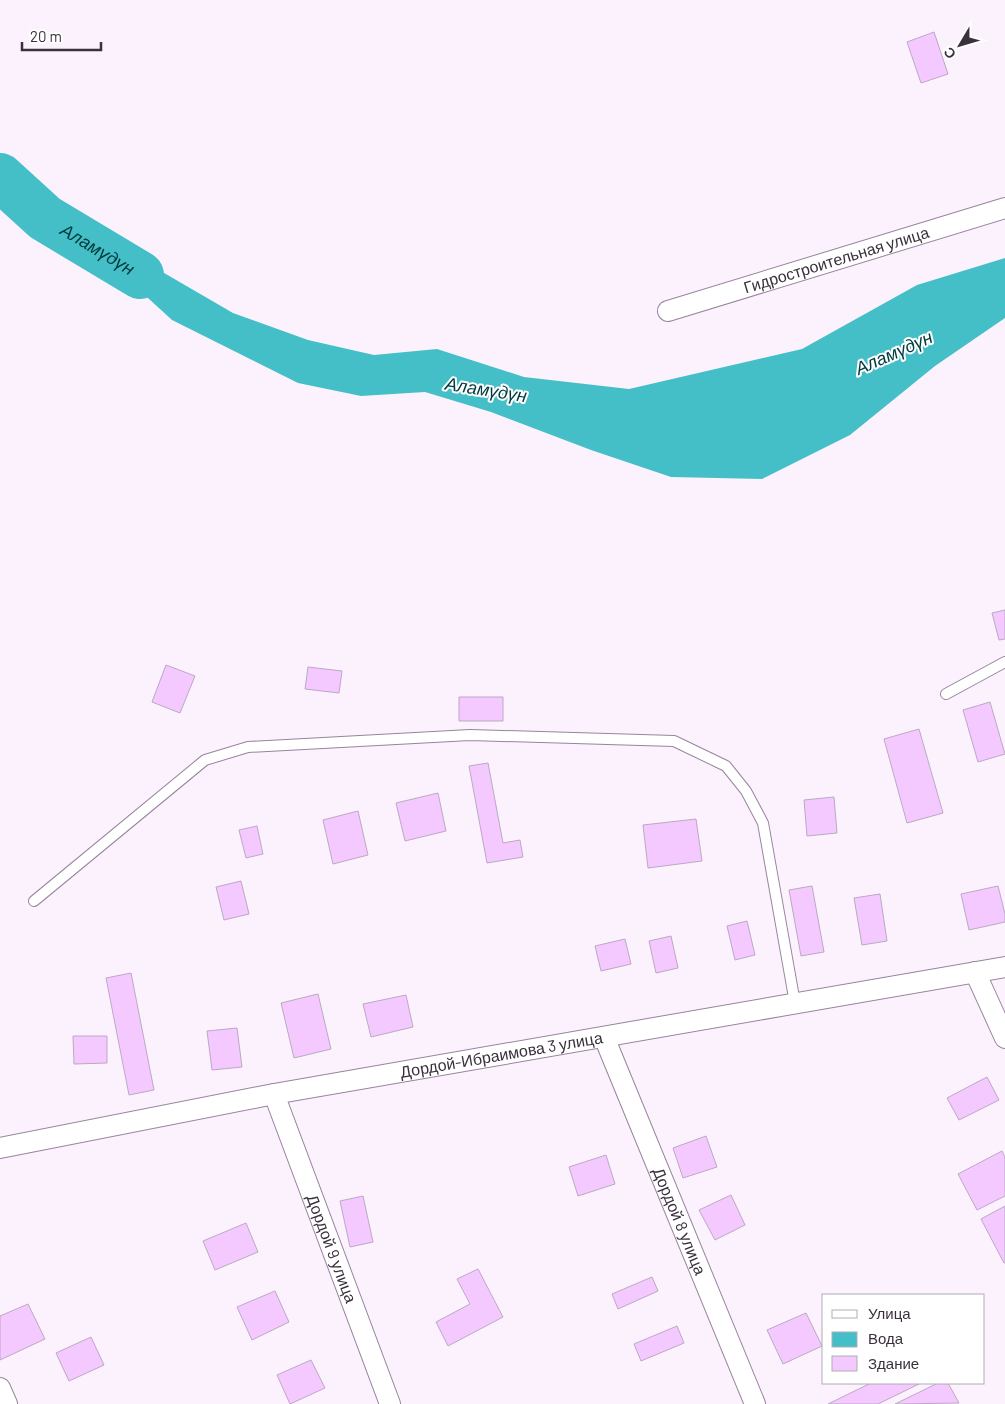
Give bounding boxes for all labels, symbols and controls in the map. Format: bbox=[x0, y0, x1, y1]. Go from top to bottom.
scale bar bbox=[22, 20, 101, 52]
north arrow bbox=[935, 20, 985, 70]
text: 20 m bbox=[30, 27, 62, 45]
text: С bbox=[940, 44, 959, 63]
water label: Аламүдүн bbox=[56, 217, 139, 279]
street label: Гидростроительная улица bbox=[741, 222, 931, 296]
water label: Аламүдүн bbox=[851, 325, 936, 379]
water label: Аламүдүн bbox=[443, 372, 529, 406]
street label: Дордой-Ибраимова 3 улица bbox=[399, 1027, 604, 1081]
street label: Дордой 8 улица bbox=[650, 1164, 711, 1277]
street label: Дордой 9 улица bbox=[303, 1191, 361, 1305]
legend bbox=[822, 1294, 985, 1384]
text: Улица bbox=[868, 1304, 911, 1322]
text: Вода bbox=[868, 1329, 904, 1347]
text: Здание bbox=[868, 1354, 919, 1372]

